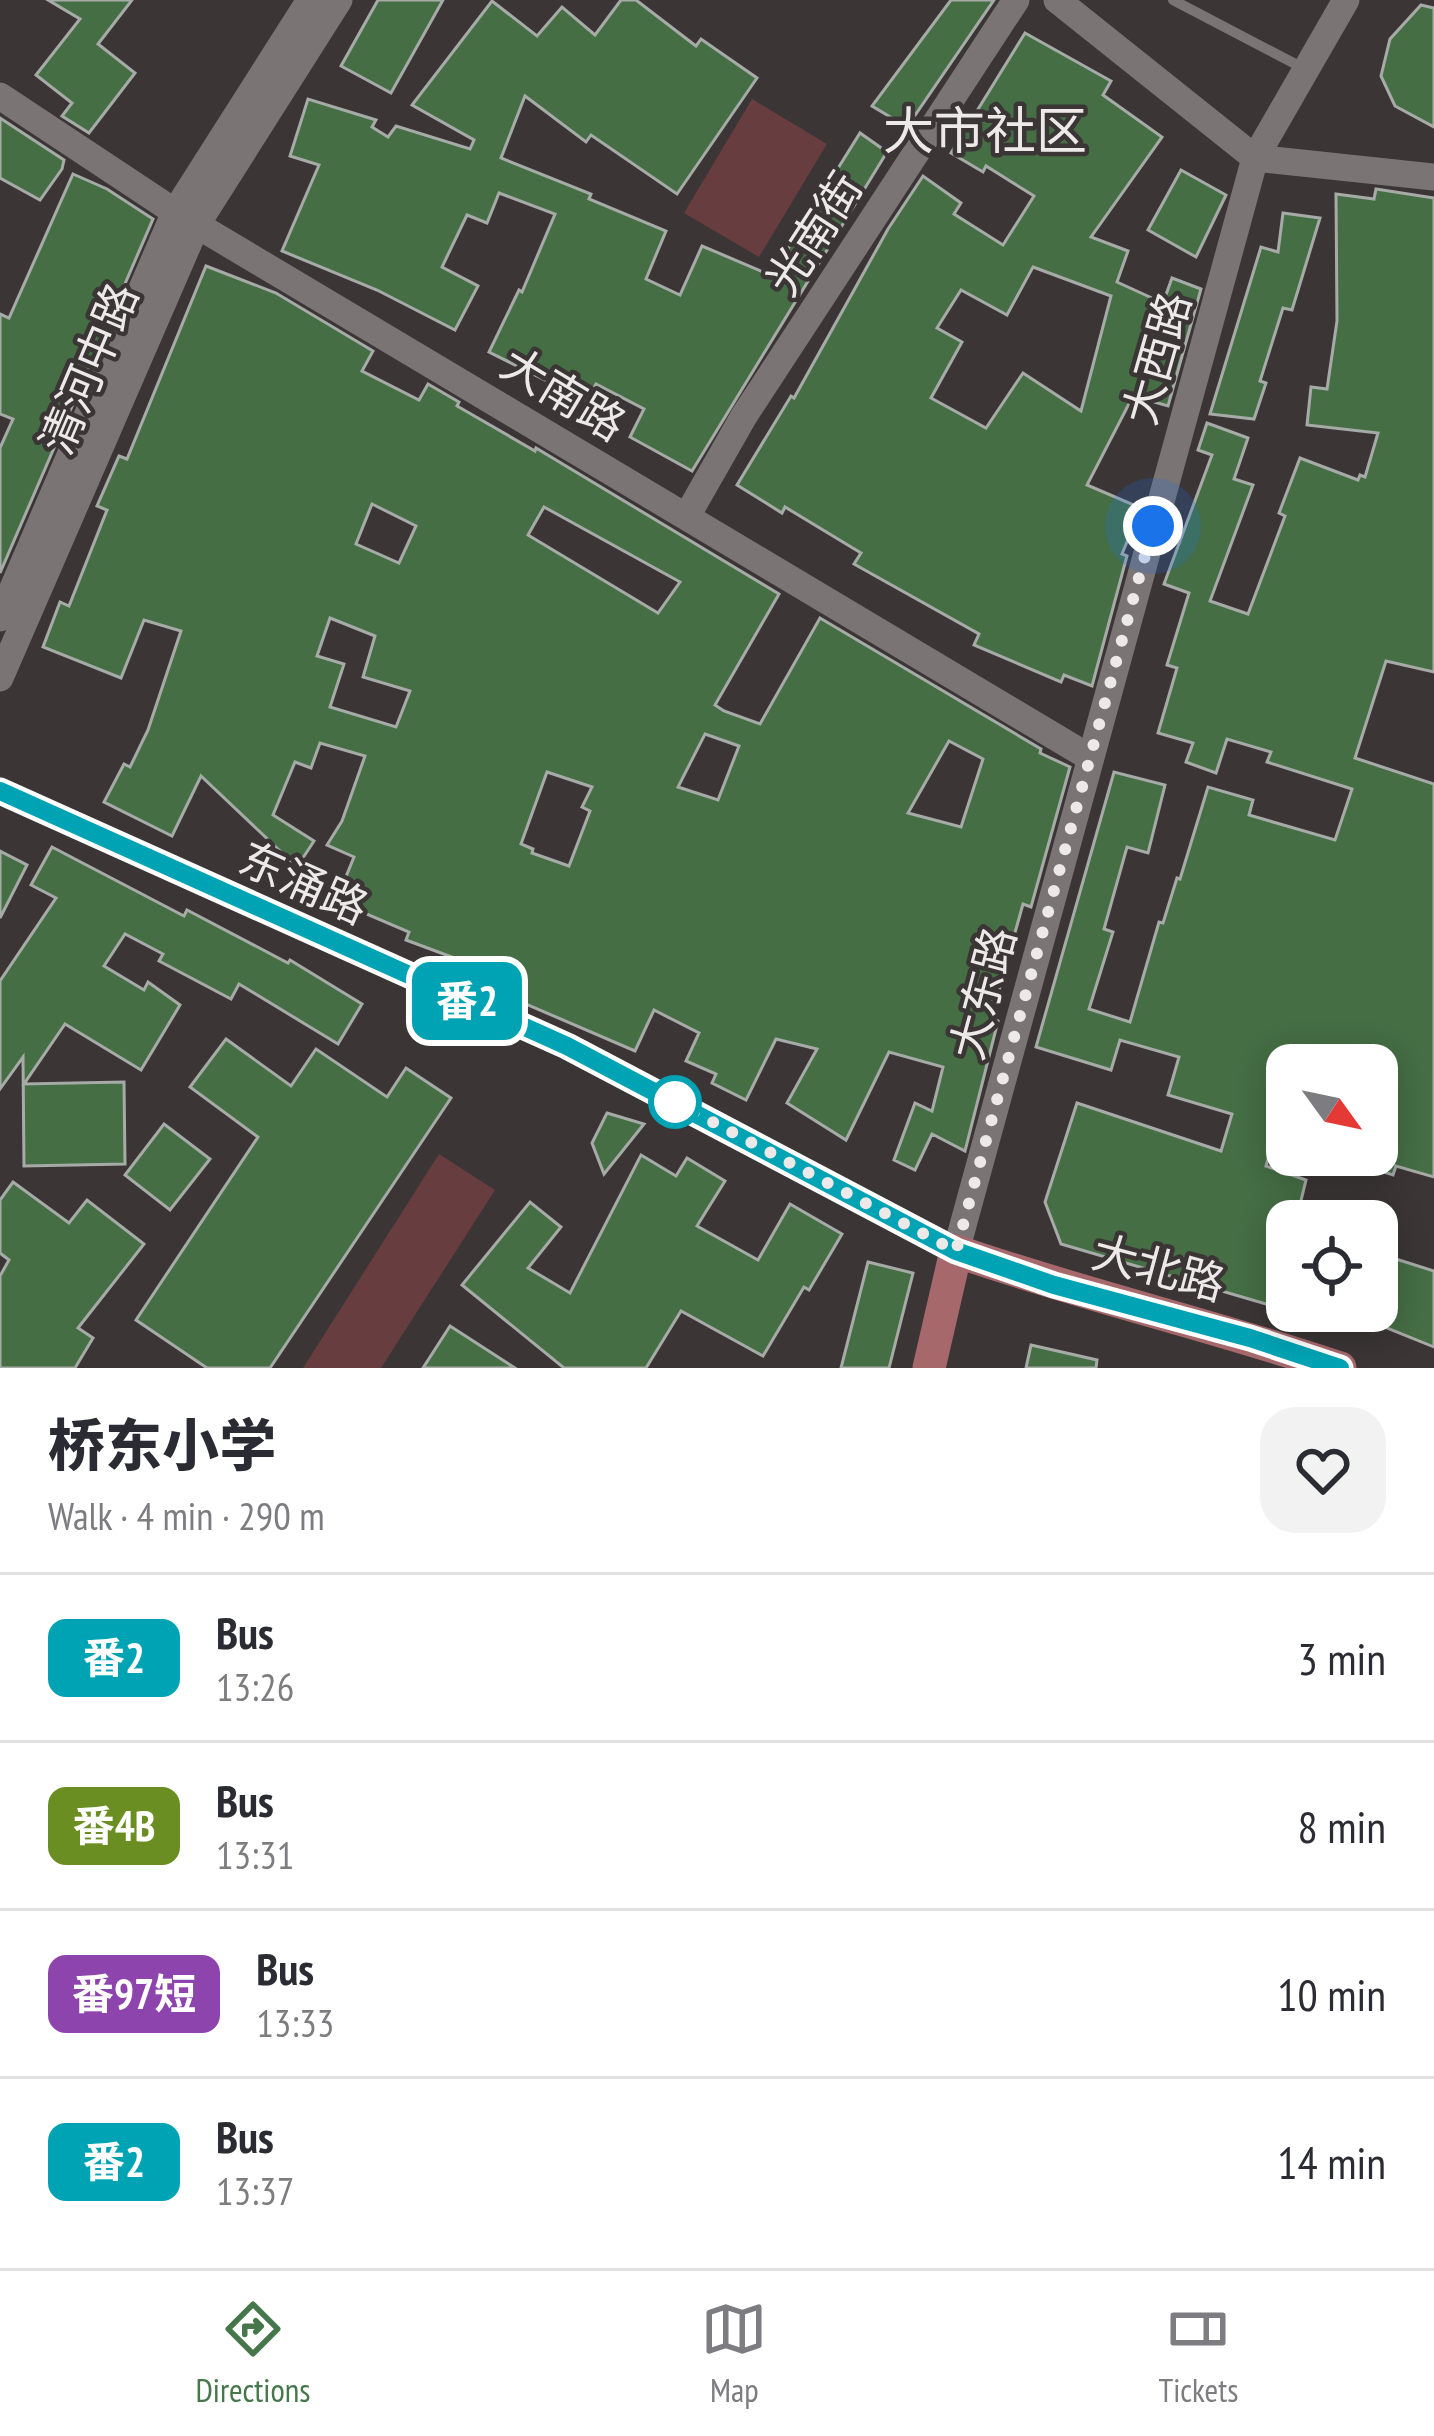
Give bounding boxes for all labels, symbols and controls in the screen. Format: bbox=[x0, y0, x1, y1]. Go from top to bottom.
district label: 大市社区 bbox=[883, 97, 1087, 163]
street label: 光南街 bbox=[752, 161, 874, 305]
street label: 清河中路 bbox=[26, 274, 150, 462]
street label: 大西路 bbox=[1110, 285, 1202, 431]
street label: 大南路 bbox=[491, 333, 637, 453]
your location bbox=[1123, 496, 1183, 556]
street label: 东涌路 bbox=[231, 828, 377, 936]
street label: 大东路 bbox=[937, 920, 1027, 1066]
line badge: 番2 bbox=[413, 962, 521, 1040]
text: 番2 bbox=[436, 973, 498, 1028]
north arrow bbox=[1266, 1044, 1398, 1176]
map controls bbox=[1266, 1044, 1398, 1332]
unlabelled marker bbox=[650, 1077, 700, 1127]
button: locate bbox=[1266, 1200, 1398, 1332]
street label: 大北路 bbox=[1086, 1222, 1232, 1312]
button: heart bbox=[1260, 1407, 1386, 1533]
text: 桥东小学 bbox=[48, 1408, 276, 1482]
text: Walk · 4 min · 290 m bbox=[48, 1490, 325, 1541]
text: Bus bbox=[216, 1603, 274, 1661]
text: 3 min bbox=[1297, 1629, 1386, 1687]
text: 番2 bbox=[83, 1630, 145, 1685]
text: 13:26 bbox=[216, 1661, 294, 1712]
text: Bus bbox=[216, 1771, 274, 1829]
text: 8 min bbox=[1297, 1797, 1386, 1855]
text: 番4B bbox=[73, 1798, 155, 1853]
text: 13:31 bbox=[216, 1829, 294, 1880]
text: Bus bbox=[256, 1939, 314, 1997]
text: 10 min bbox=[1277, 1965, 1386, 2023]
text: 番97短 bbox=[72, 1966, 196, 2021]
text: 13:33 bbox=[256, 1997, 334, 2048]
text: Bus bbox=[216, 2107, 274, 2165]
text: 14 min bbox=[1277, 2133, 1386, 2191]
text: 番2 bbox=[83, 2134, 145, 2189]
text: 13:37 bbox=[216, 2165, 294, 2216]
tab: Directions bbox=[196, 2296, 310, 2411]
tab: Map bbox=[701, 2296, 767, 2411]
tab: Tickets bbox=[1158, 2296, 1238, 2411]

